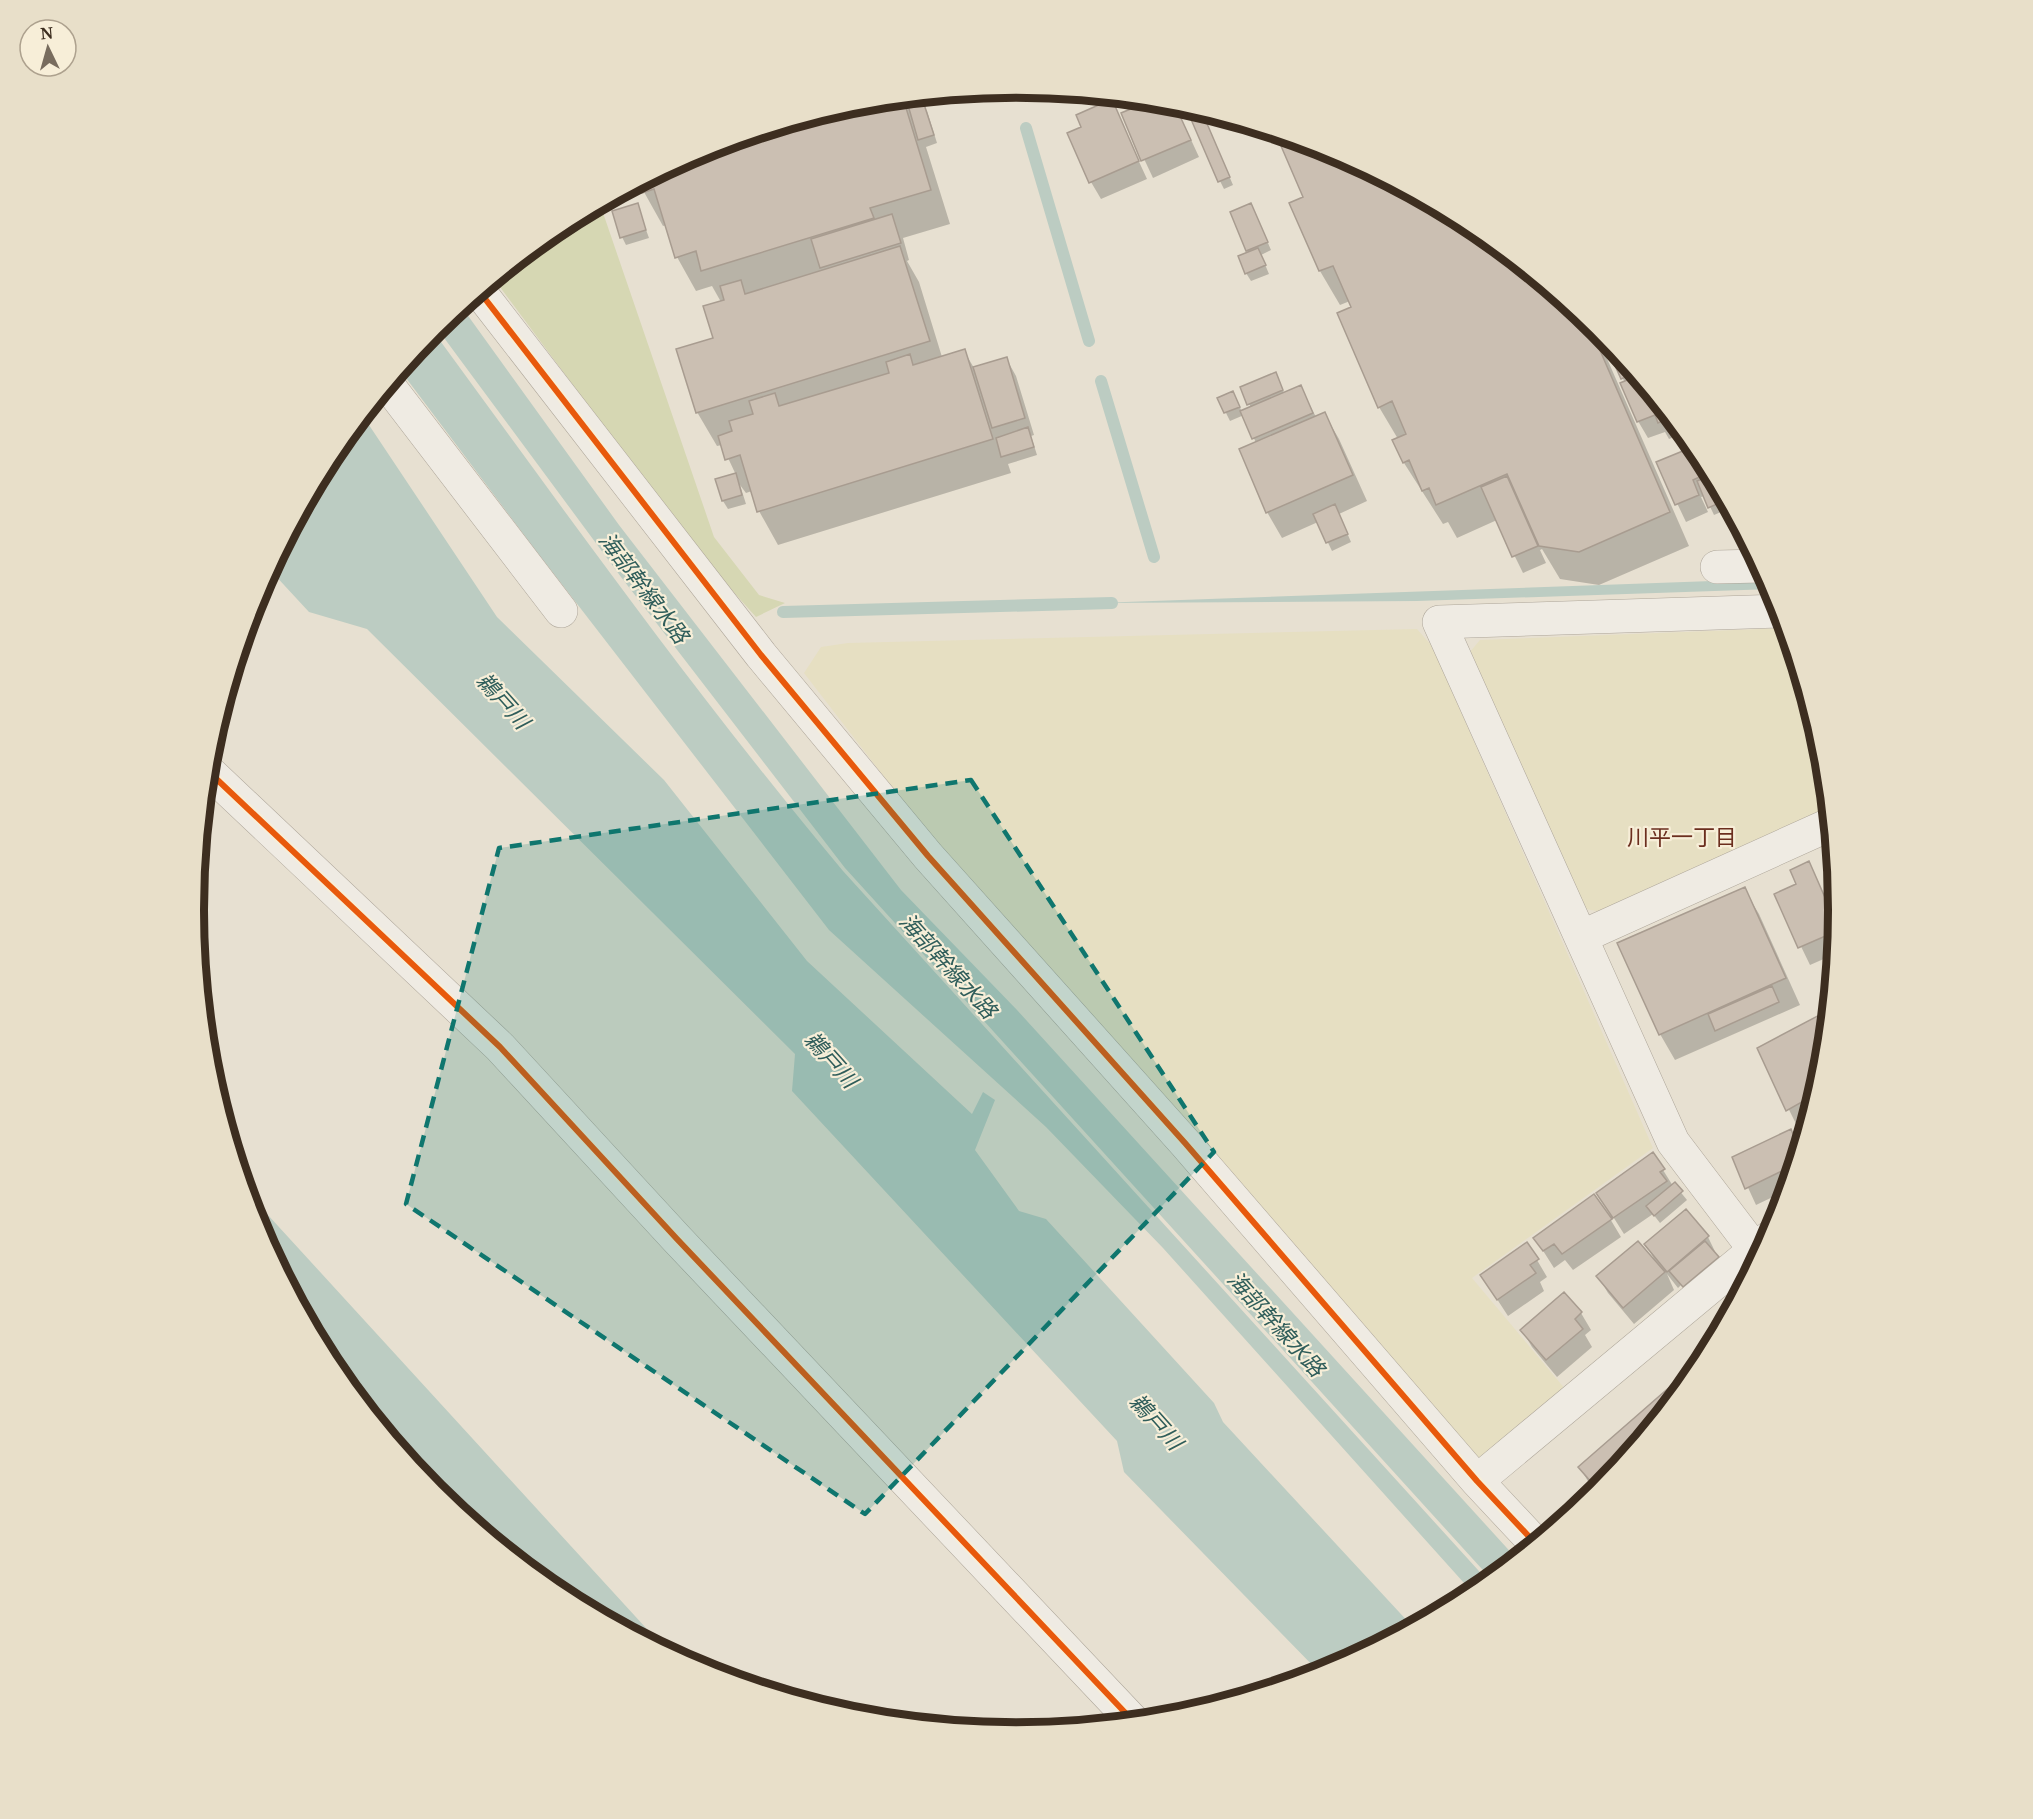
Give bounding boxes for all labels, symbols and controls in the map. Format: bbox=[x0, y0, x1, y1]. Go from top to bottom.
north arrow bbox=[18, 18, 78, 78]
text: N bbox=[39, 22, 54, 45]
water label: 海部幹線水路 bbox=[593, 525, 698, 650]
water label: 鵜戸川 bbox=[471, 665, 539, 736]
district label: 川平一丁目 bbox=[1627, 821, 1737, 851]
water label: 海部幹線水路 bbox=[894, 906, 1006, 1026]
water label: 鵜戸川 bbox=[799, 1024, 867, 1095]
water label: 海部幹線水路 bbox=[1222, 1264, 1334, 1384]
water label: 鵜戸川 bbox=[1124, 1386, 1192, 1457]

